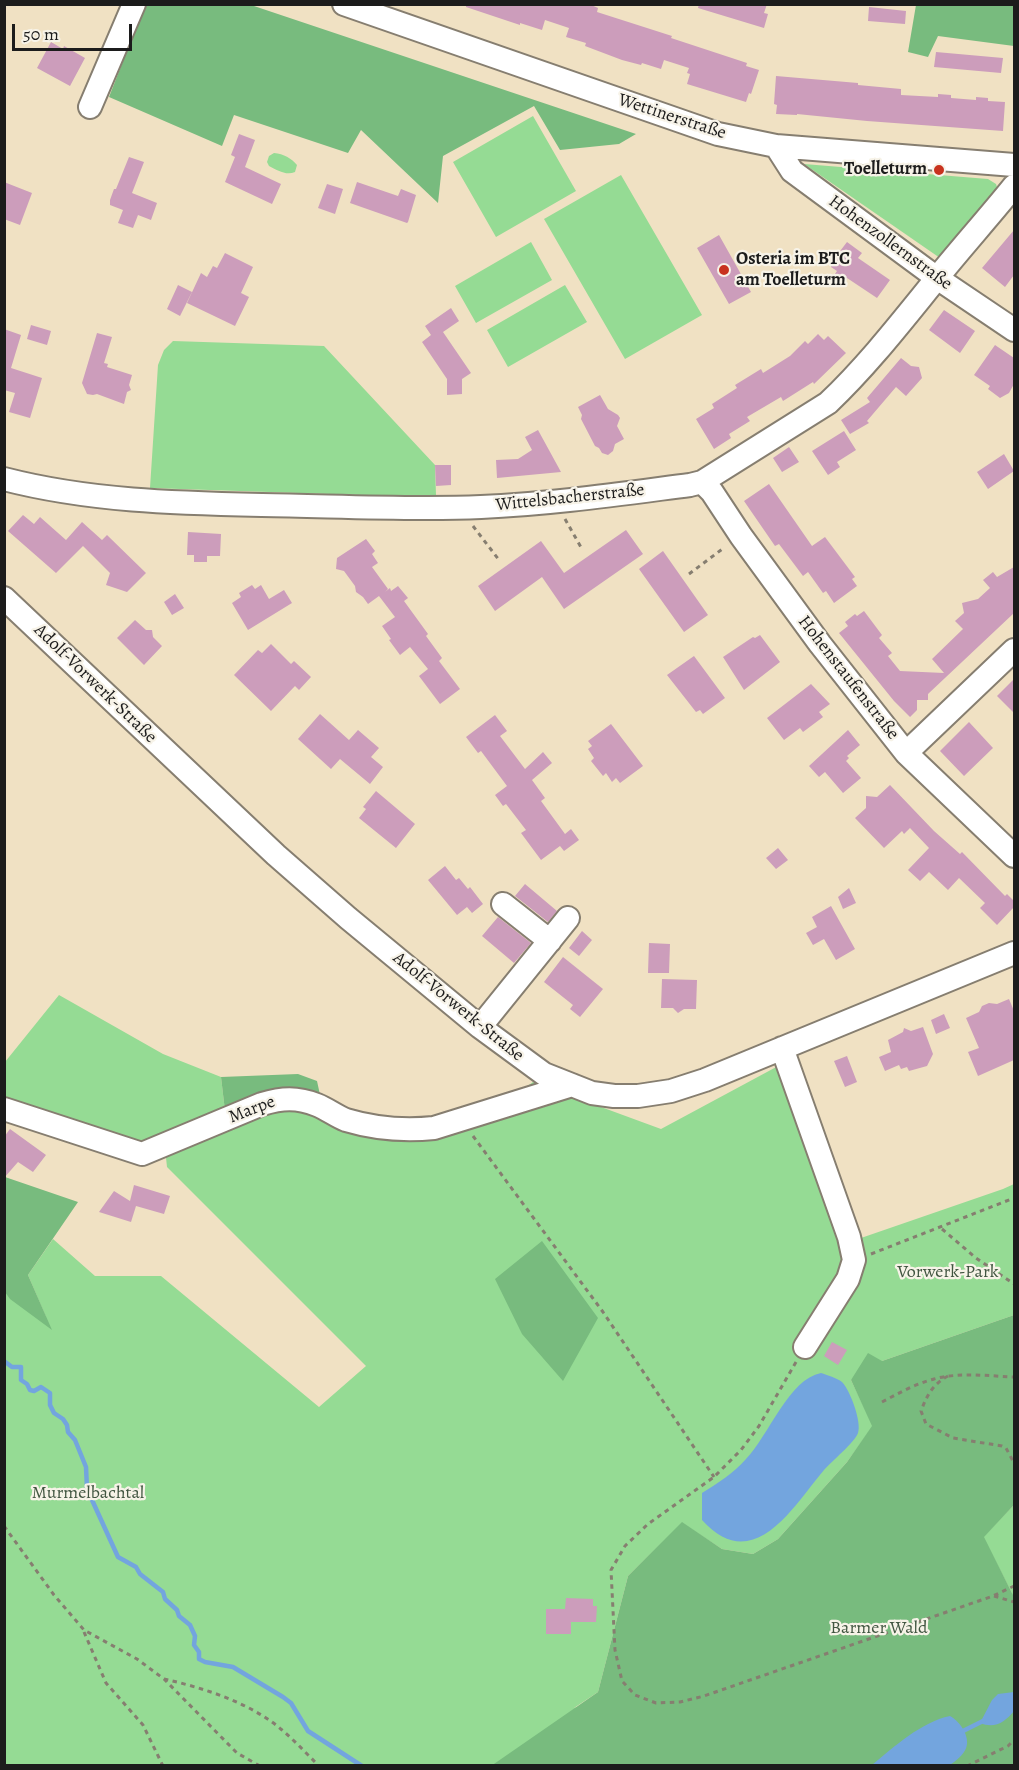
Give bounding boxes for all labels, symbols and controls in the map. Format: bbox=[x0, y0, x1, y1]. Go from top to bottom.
scale bar bbox=[15, 12, 135, 50]
text: 50 m bbox=[23, 22, 59, 46]
street label: Wettinerstraße bbox=[615, 89, 729, 145]
place label: Toelleturm bbox=[844, 159, 927, 181]
marker: Toelleturm bbox=[932, 163, 946, 177]
street label: Hohenzollernstraße bbox=[824, 191, 956, 295]
place label: Osteria im BTC am Toelleturm bbox=[736, 249, 850, 292]
marker: Osteria im BTC am Toelleturm bbox=[717, 263, 731, 277]
street label: Wittelsbacherstraße bbox=[495, 479, 645, 517]
street label: Hohenstaufenstraße bbox=[793, 612, 903, 744]
street label: Adolf-Vorwerk-Straße bbox=[29, 620, 161, 748]
street label: Adolf-Vorwerk-Straße bbox=[388, 948, 528, 1066]
street label: Marpe bbox=[226, 1091, 278, 1129]
park label: Vorwerk-Park bbox=[897, 1262, 999, 1284]
park label: Murmelbachtal bbox=[32, 1483, 144, 1505]
park label: Barmer Wald bbox=[830, 1618, 928, 1640]

